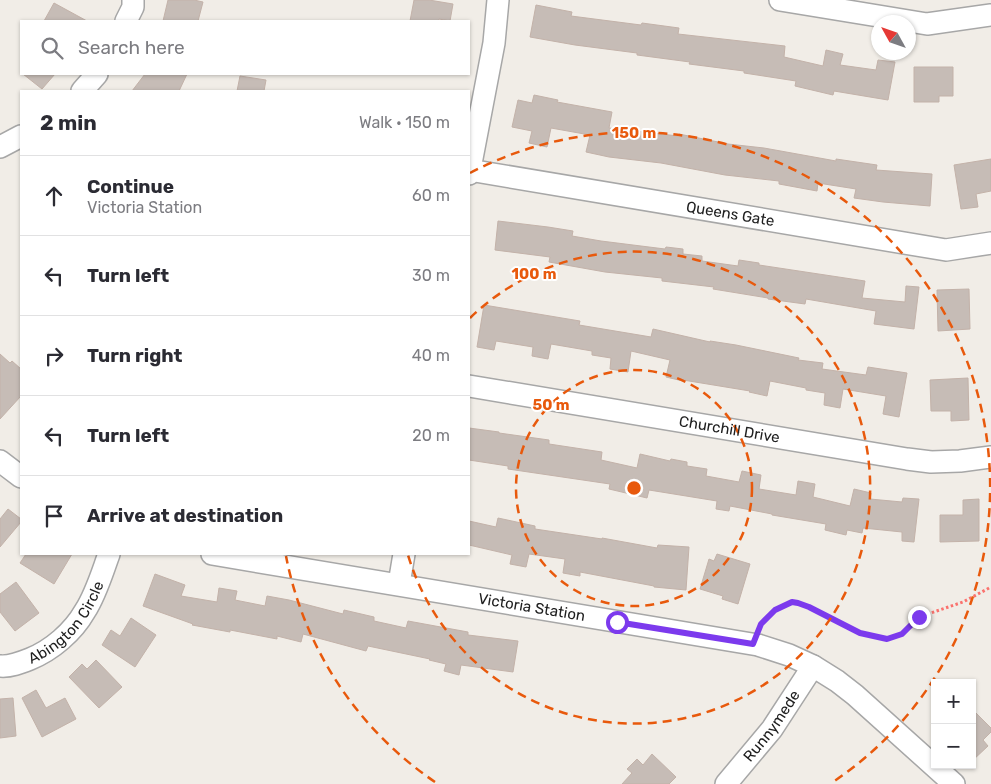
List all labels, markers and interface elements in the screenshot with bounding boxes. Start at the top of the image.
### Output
north arrow [871,15,916,60]
search box [20,20,470,75]
icon: search [38,34,66,62]
text: Search here [78,36,185,59]
text: 2 min [40,110,97,135]
text: Walk · 150 m [359,113,450,132]
text: 150 m [612,124,656,142]
text: Continue [87,175,174,198]
icon: ahead [40,182,68,210]
text: 60 m [412,186,450,205]
text: Victoria Station [87,198,202,217]
street label: Queens Gate [685,198,776,230]
icon: left [40,262,68,290]
text: Turn left [87,264,169,287]
text: 100 m [512,265,556,283]
text: 30 m [412,266,450,285]
icon: right [40,342,68,370]
text: Turn right [87,344,182,367]
text: 40 m [412,346,450,365]
text: 50 m [533,396,569,414]
street label: Churchill Drive [678,412,781,447]
icon: left [40,422,68,450]
text: Turn left [87,424,169,447]
text: 20 m [412,426,450,445]
centre of rings [625,479,643,497]
icon: arrive [40,502,68,530]
text: Arrive at destination [87,504,283,527]
street label: Abington Circle [25,579,107,668]
street label: Victoria Station [477,589,586,625]
route end [908,606,931,629]
route start [606,611,629,634]
map controls [931,679,976,769]
button: + [931,679,976,724]
street label: Runnymede [740,687,804,765]
button: − [931,724,976,769]

